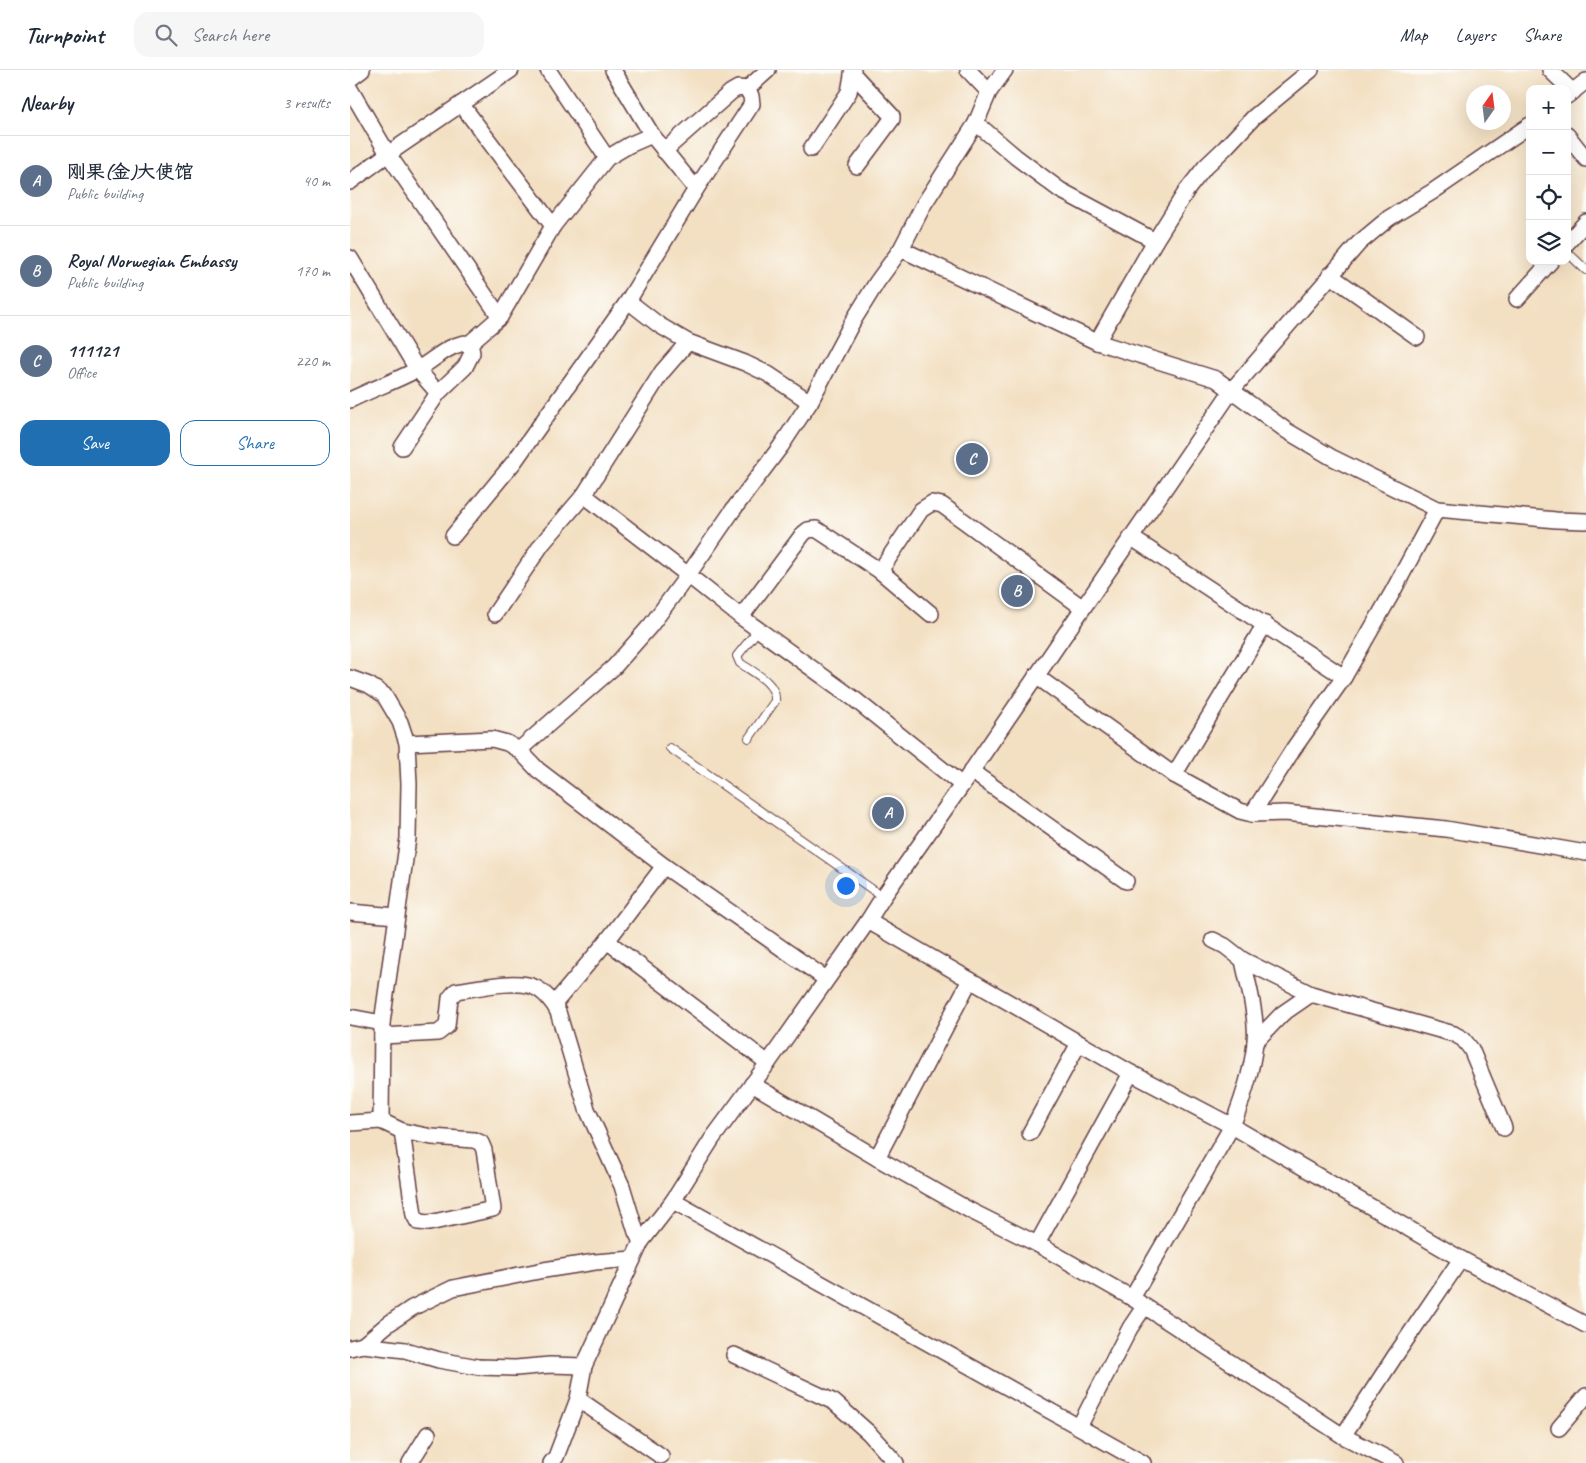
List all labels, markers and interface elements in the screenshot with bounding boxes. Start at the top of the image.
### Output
search box [134,12,484,57]
text: Turnpoint [25,20,104,50]
icon: search [152,21,180,49]
text: Search here [192,23,269,47]
text: Map [1400,24,1428,46]
text: Layers [1456,24,1495,46]
text: Share [1523,24,1561,46]
north arrow [1466,85,1511,130]
map controls [1526,85,1571,265]
button: + [1526,85,1571,130]
text: Nearby [20,90,73,116]
text: 3 results [283,93,330,113]
button: − [1526,130,1571,175]
text: 刚果(金)大使馆 [67,160,194,184]
text: A [32,171,40,191]
text: 40 m [303,171,330,191]
button: locate [1526,175,1571,220]
text: Public building [67,184,143,204]
button: layers [1526,220,1571,265]
text: Royal Norwegian Embassy [67,249,236,273]
text: B [32,261,40,281]
text: 170 m [296,261,330,281]
text: Public building [67,273,143,293]
text: 111121 [67,339,118,363]
text: C [32,351,40,371]
text: 220 m [296,351,330,371]
text: Office [67,363,96,383]
button: Save [20,420,170,466]
button: Share [180,420,330,466]
pin: C [956,440,988,478]
pin: B [1001,572,1033,610]
pin: A [872,794,904,832]
your location [833,873,859,899]

